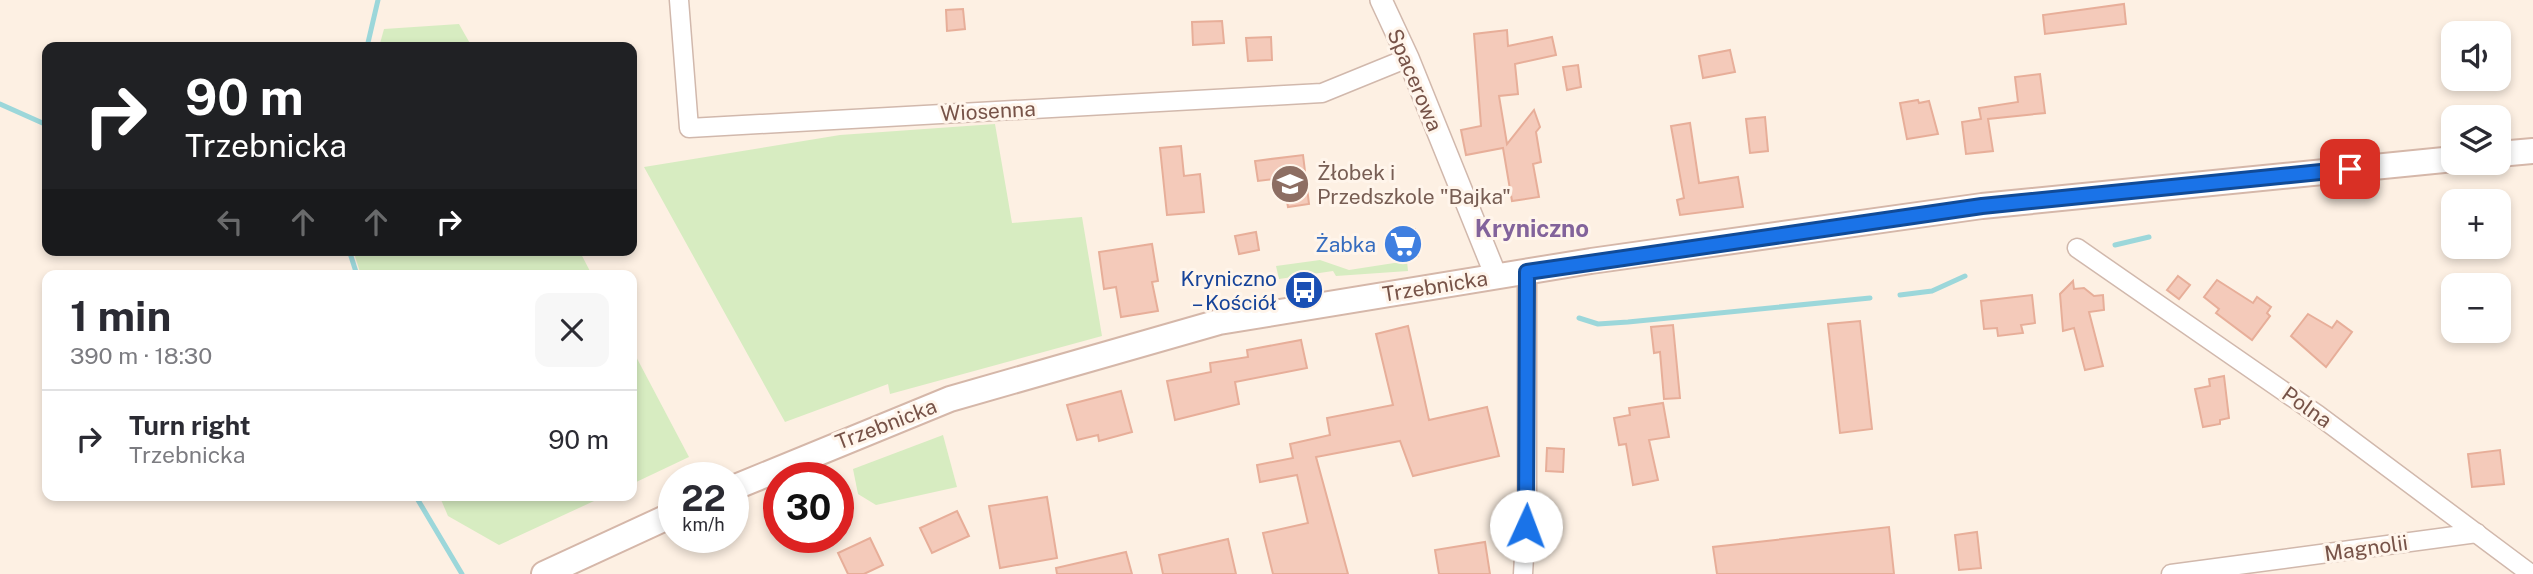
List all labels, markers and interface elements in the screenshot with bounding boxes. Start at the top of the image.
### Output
map controls [2441,21,2511,343]
button: sound [2441,21,2511,91]
street label: Spacerowa [1382,25,1448,135]
text: 90 m [185,68,304,126]
icon: right [70,70,161,161]
street label: Wiosenna [940,96,1036,126]
button: layers [2441,105,2511,175]
text: Trzebnicka [185,127,347,164]
pin [2320,139,2380,199]
icon: arrive [2331,150,2369,188]
place label: Żłobek i Przedszkole "Bajka" [1317,160,1511,209]
school or university icon: Żłobek i Przedszkole "Bajka" [1269,163,1311,205]
button: + [2441,189,2511,259]
icon: left [211,203,249,241]
icon: ahead [284,203,322,241]
icon: ahead [357,203,395,241]
icon: right [430,203,468,241]
district label: Kryniczno [1475,214,1589,242]
supermarket icon: Żabka [1382,223,1424,265]
place label: Żabka [1315,232,1376,257]
street label: Trzebnicka [1381,265,1489,307]
place label: Kryniczno – Kościół [1180,266,1277,315]
bus stop icon: Kryniczno – Kościół [1283,269,1325,311]
button: − [2441,273,2511,343]
text: 1 min [70,291,171,340]
button: close [535,293,609,367]
text: 390 m · 18:30 [70,342,212,369]
street label: Polna [2277,381,2337,433]
street label: Trzebnicka [832,393,940,455]
text: Turn right [129,410,251,441]
icon: right [70,420,108,458]
text: 90 m [548,424,609,455]
text: Trzebnicka [129,441,245,468]
speed limit sign: 30 [763,462,854,553]
text: 22 [681,478,726,519]
position arrow [1489,489,1563,563]
text: km/h [682,514,725,535]
street label: Magnolii [2323,530,2409,566]

